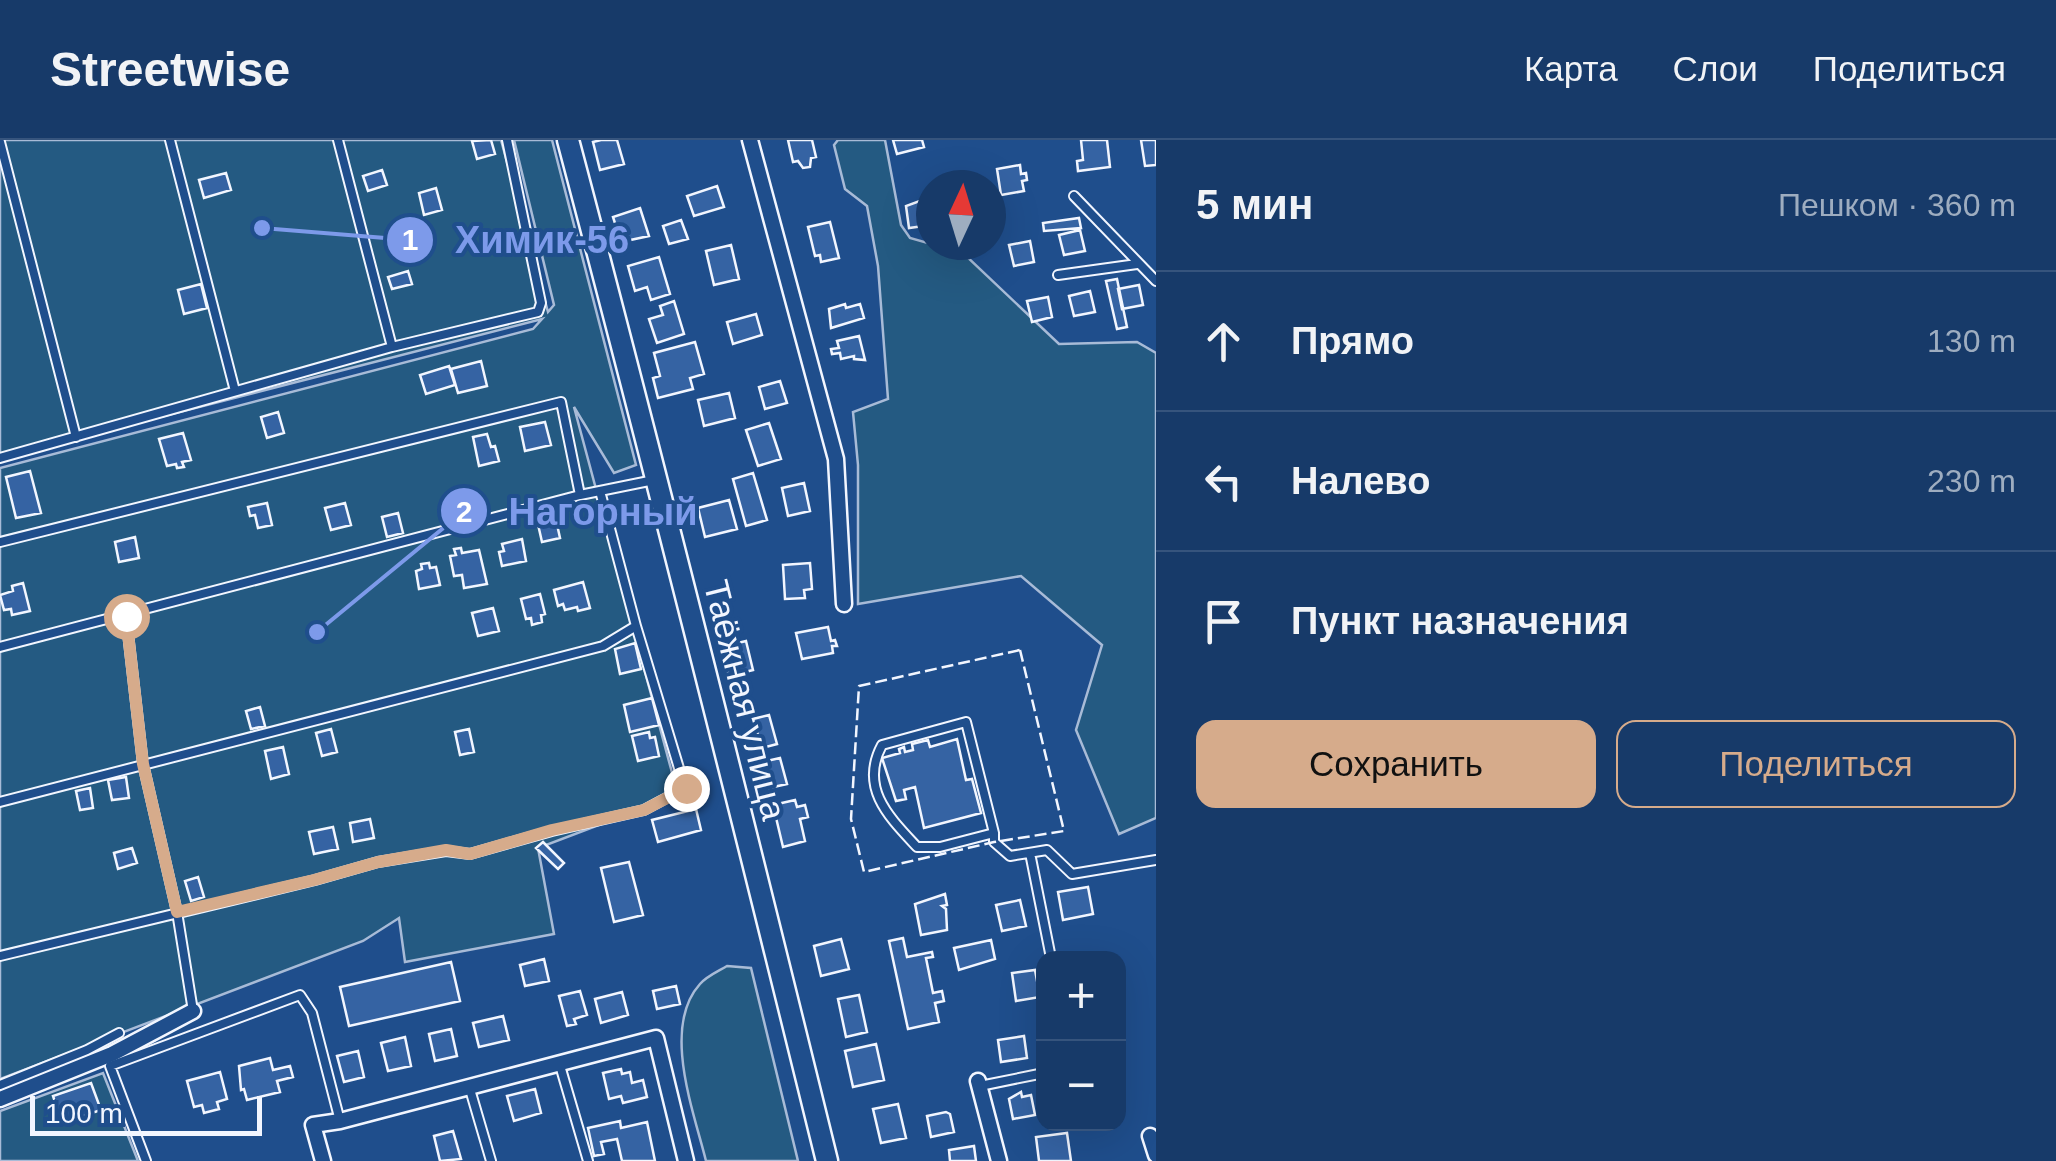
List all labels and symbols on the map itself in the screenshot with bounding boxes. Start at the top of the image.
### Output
north arrow [916,170,1006,260]
callout: Химик-56 [385,206,649,274]
text: Химик-56 [455,219,629,261]
text: 1 [402,223,418,256]
callout: Нагорный [439,477,718,545]
text: Нагорный [508,491,698,533]
text: 2 [456,495,472,528]
street label: Таёжная улица [697,576,794,824]
route start [104,594,150,640]
route end [664,766,710,812]
scale bar [30,1091,262,1136]

